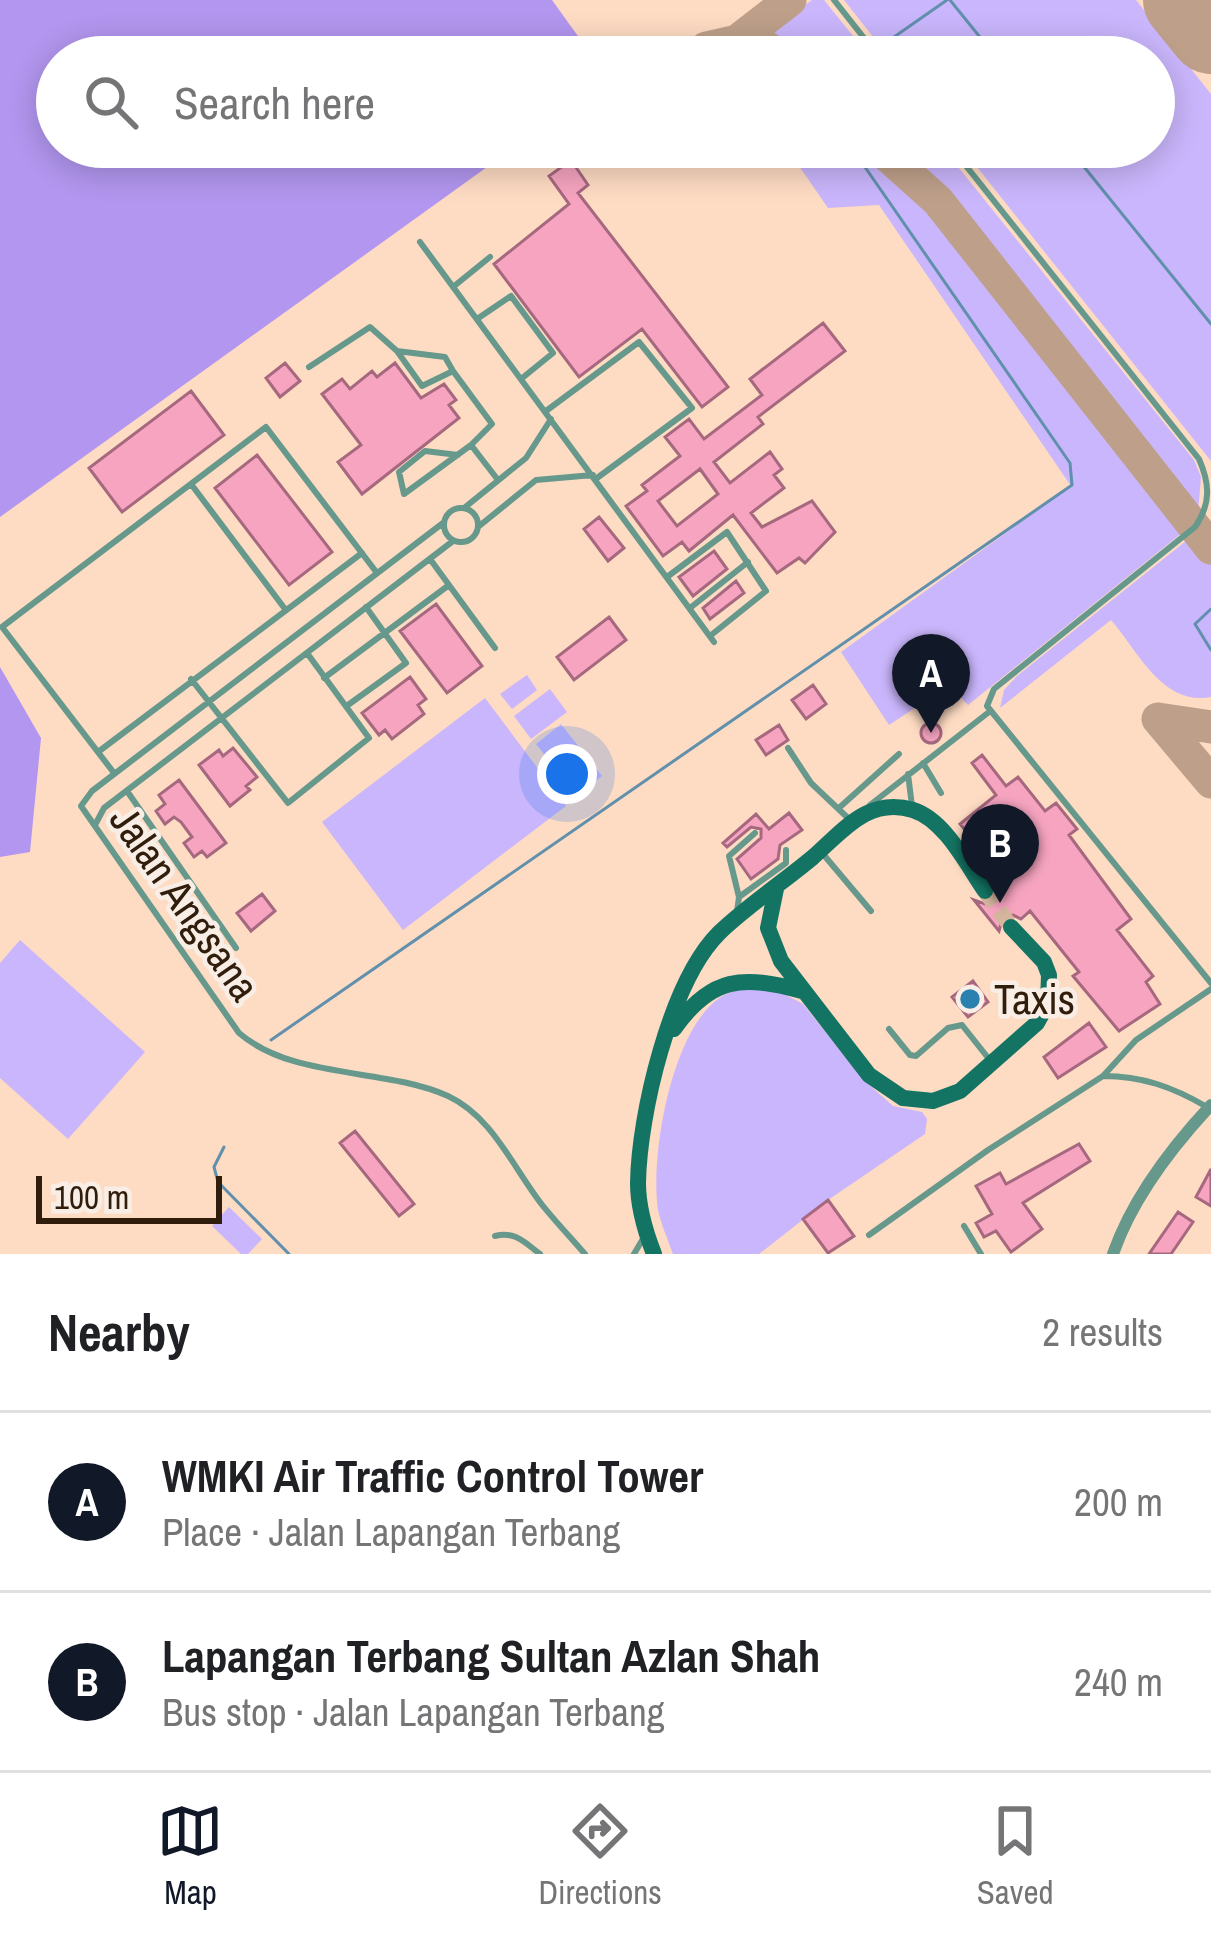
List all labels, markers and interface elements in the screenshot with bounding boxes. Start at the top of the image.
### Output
search box [36,36,1175,168]
icon: search [78,69,144,135]
text: Search here [174,72,375,133]
pin: A [892,634,970,733]
your location [537,744,597,804]
street label: Jalan Angsana [97,794,273,1012]
pin: B [961,804,1039,903]
place label: Taxis [994,971,1075,1027]
marker: Taxis [957,986,983,1012]
scale bar [36,1170,222,1223]
text: 100 m [54,1175,129,1219]
text: Nearby [48,1298,190,1367]
text: 2 results [1042,1306,1163,1358]
text: WMKI Air Traffic Control Tower [162,1445,703,1506]
text: A [75,1476,99,1528]
text: 200 m [1074,1476,1163,1528]
text: Place · Jalan Lapangan Terbang [162,1506,620,1558]
text: Lapangan Terbang Sultan Azlan Shah [162,1625,820,1686]
text: B [75,1656,99,1708]
text: 240 m [1074,1656,1163,1708]
text: Bus stop · Jalan Lapangan Terbang [162,1686,665,1738]
tab: Map [157,1798,223,1914]
tab: Directions [538,1798,662,1914]
tab: Saved [977,1798,1053,1914]

